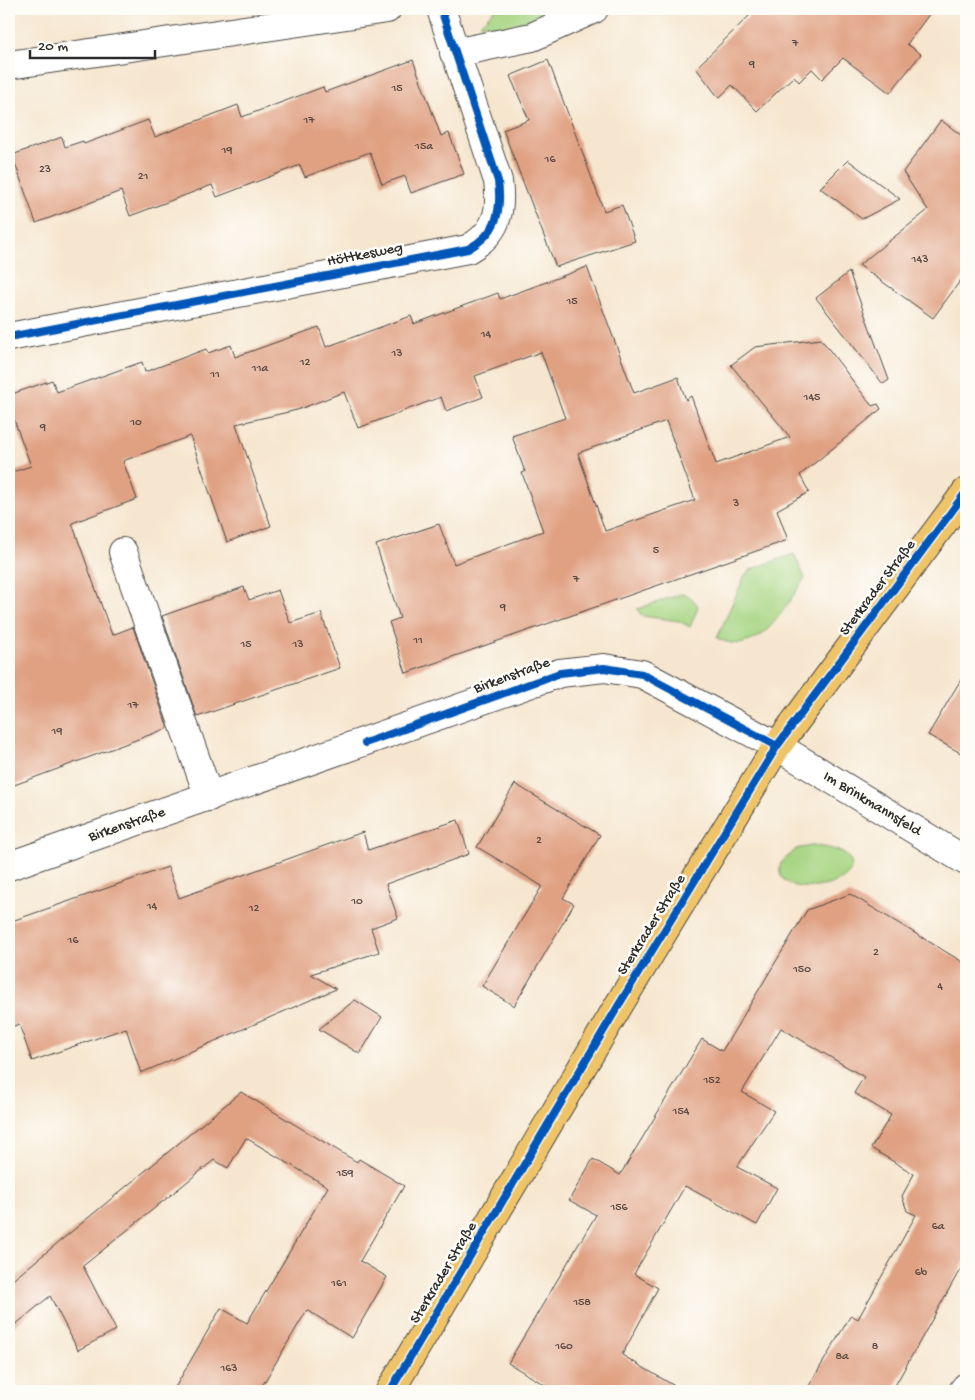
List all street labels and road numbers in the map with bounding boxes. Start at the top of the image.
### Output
street label: Höttkesweg [326,239,404,271]
street label: Sterkrader Straße [836,536,920,640]
street label: Birkenstraße [470,654,553,698]
street label: Im Brinkmannsfeld [820,768,925,841]
street label: Birkenstraße [85,803,168,847]
street label: Sterkrader Straße [614,871,690,979]
street label: Sterkrader Straße [407,1219,482,1327]

